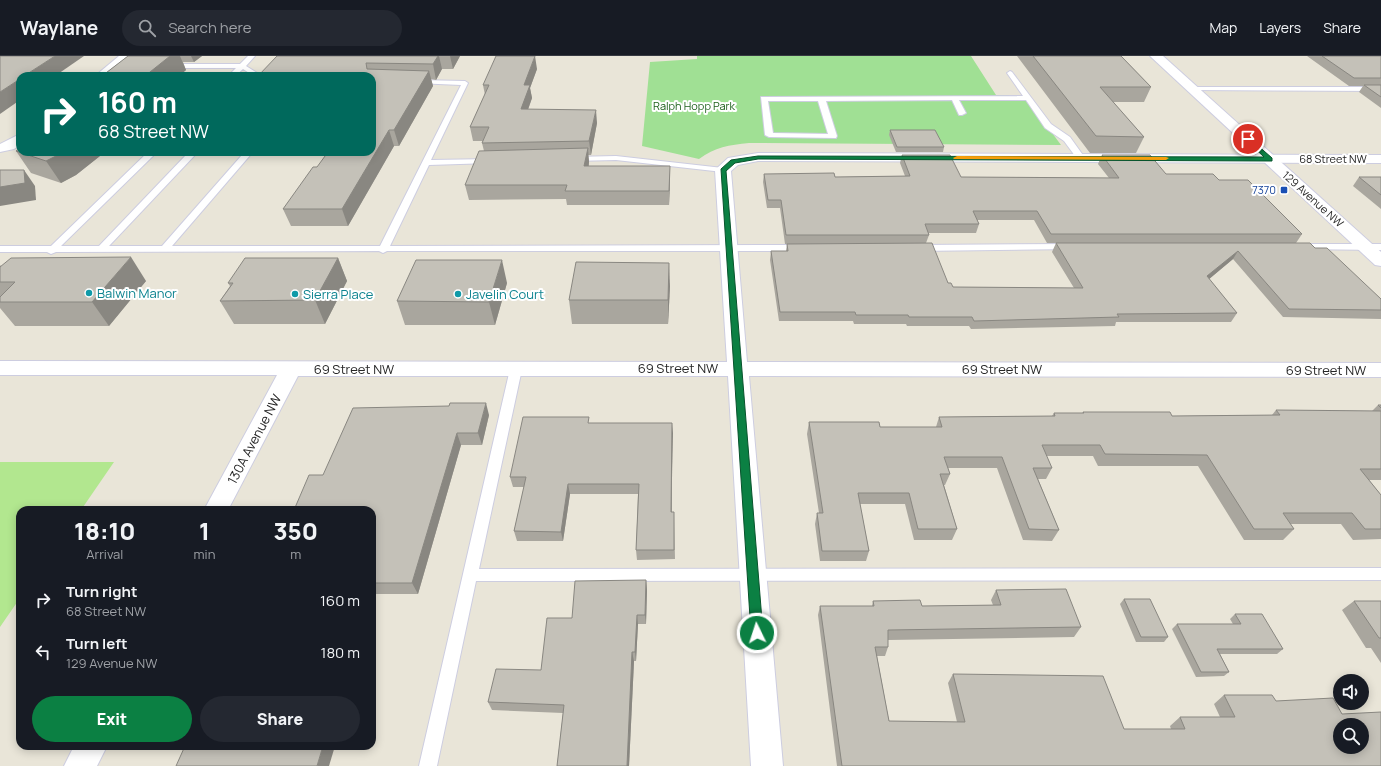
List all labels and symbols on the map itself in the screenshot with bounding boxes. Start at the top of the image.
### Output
park label: Ralph Hopp Park [653,98,736,113]
pin [1231,122,1265,156]
street label: 68 Street NW [1299,151,1368,166]
street label: 129 Avenue NW [1280,167,1348,231]
place label: 7370 [1252,182,1276,197]
marker: 7370 [1279,185,1289,195]
place label: Balwin Manor [97,284,177,302]
place label: Sierra Place [303,285,374,303]
place label: Javelin Court [466,285,544,303]
marker: Balwin Manor [84,288,94,298]
marker: Sierra Place [290,289,300,299]
marker: Javelin Court [453,289,463,299]
street label: 69 Street NW [638,359,718,377]
street label: 69 Street NW [314,360,394,378]
street label: 69 Street NW [962,360,1042,378]
street label: 69 Street NW [1286,361,1366,379]
street label: 130A Avenue NW [223,391,285,487]
position arrow [736,612,778,654]

